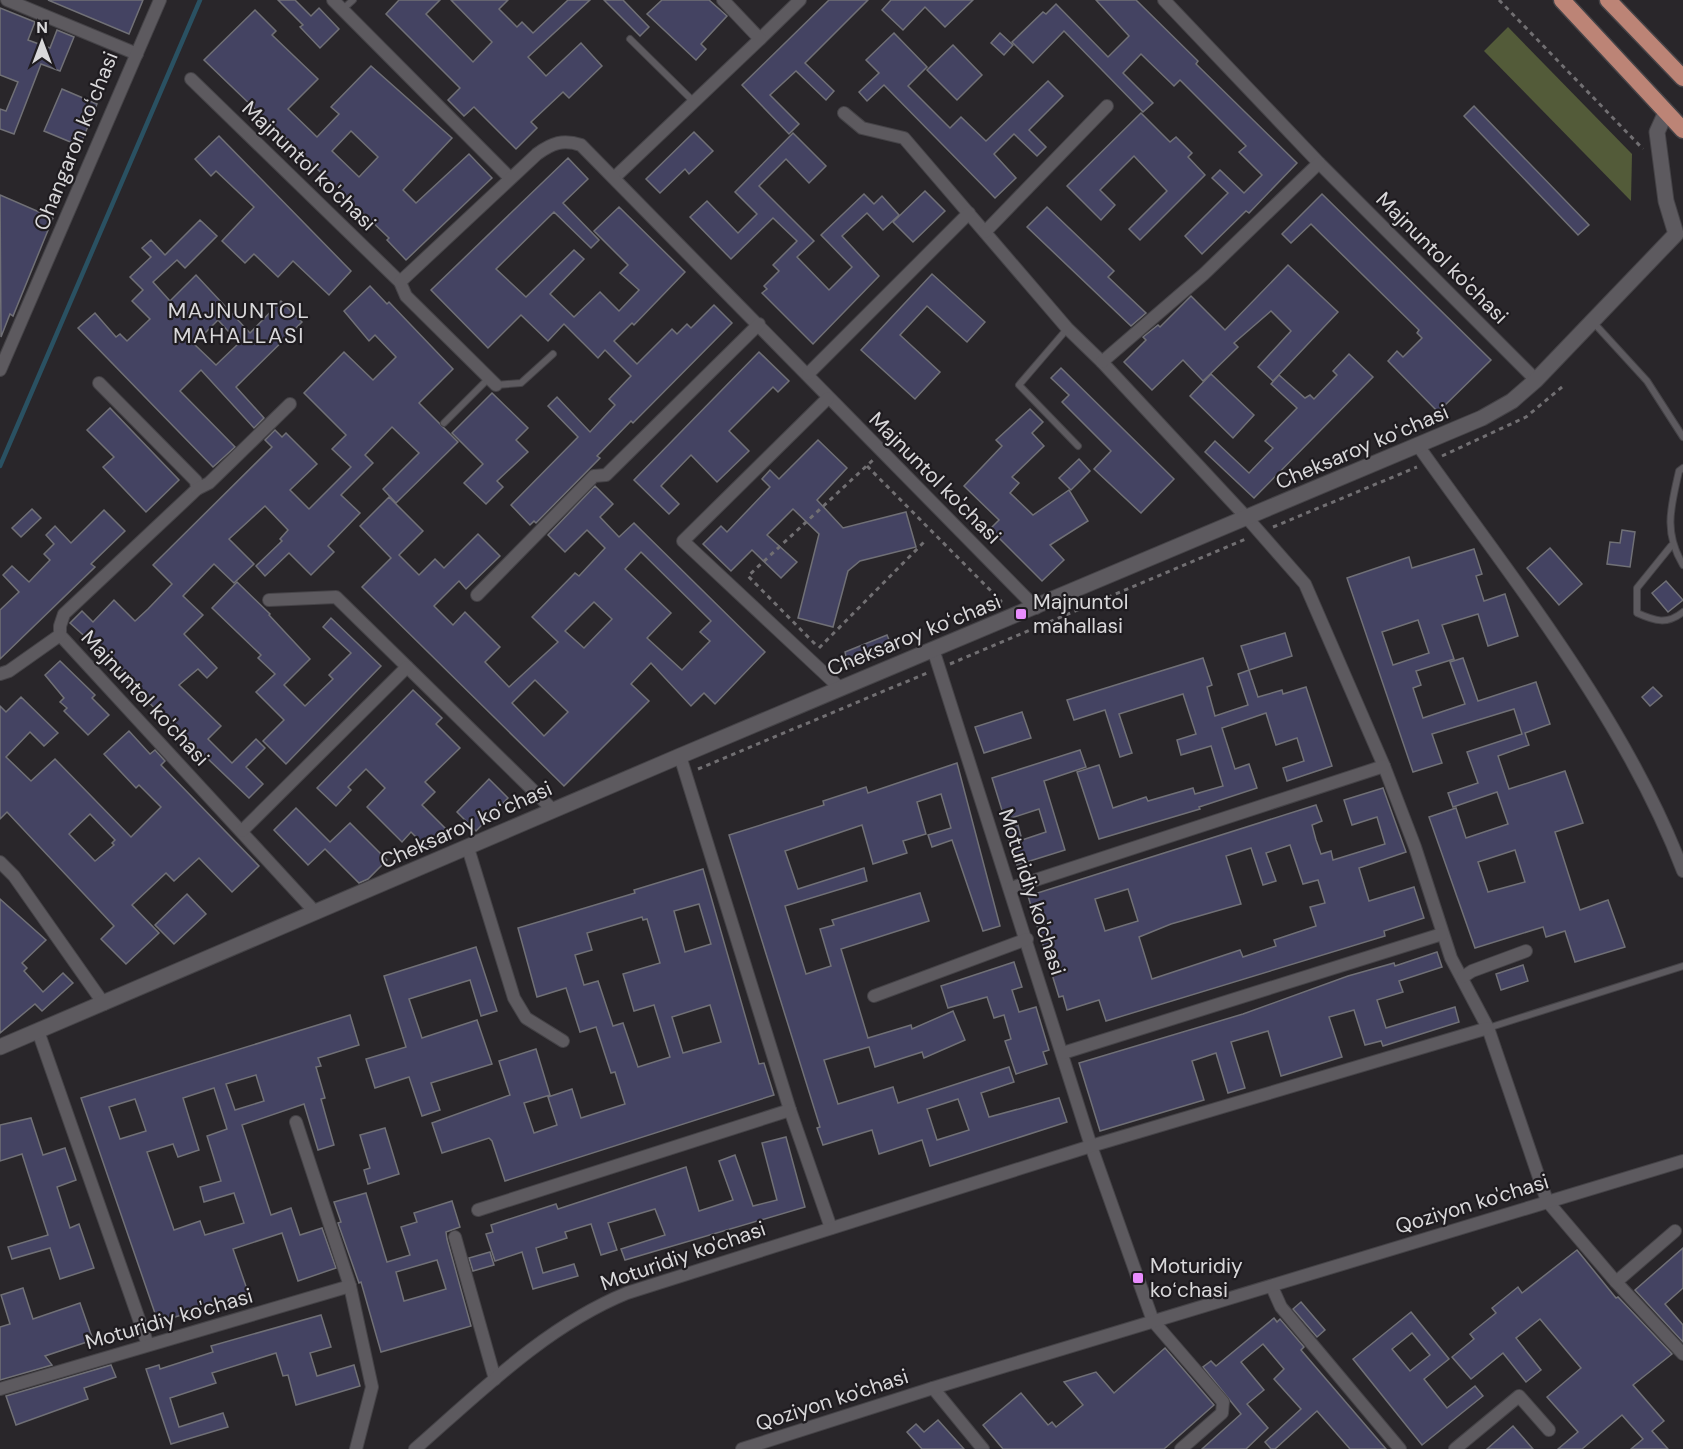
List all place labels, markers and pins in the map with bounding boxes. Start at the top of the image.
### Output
place label: Majnuntol mahallasi [1033,588,1128,640]
marker: Majnuntol mahallasi [1014,607,1028,621]
place label: Moturidiy koʻchasi [1150,1252,1243,1304]
marker: Moturidiy koʻchasi [1131,1271,1145,1285]

